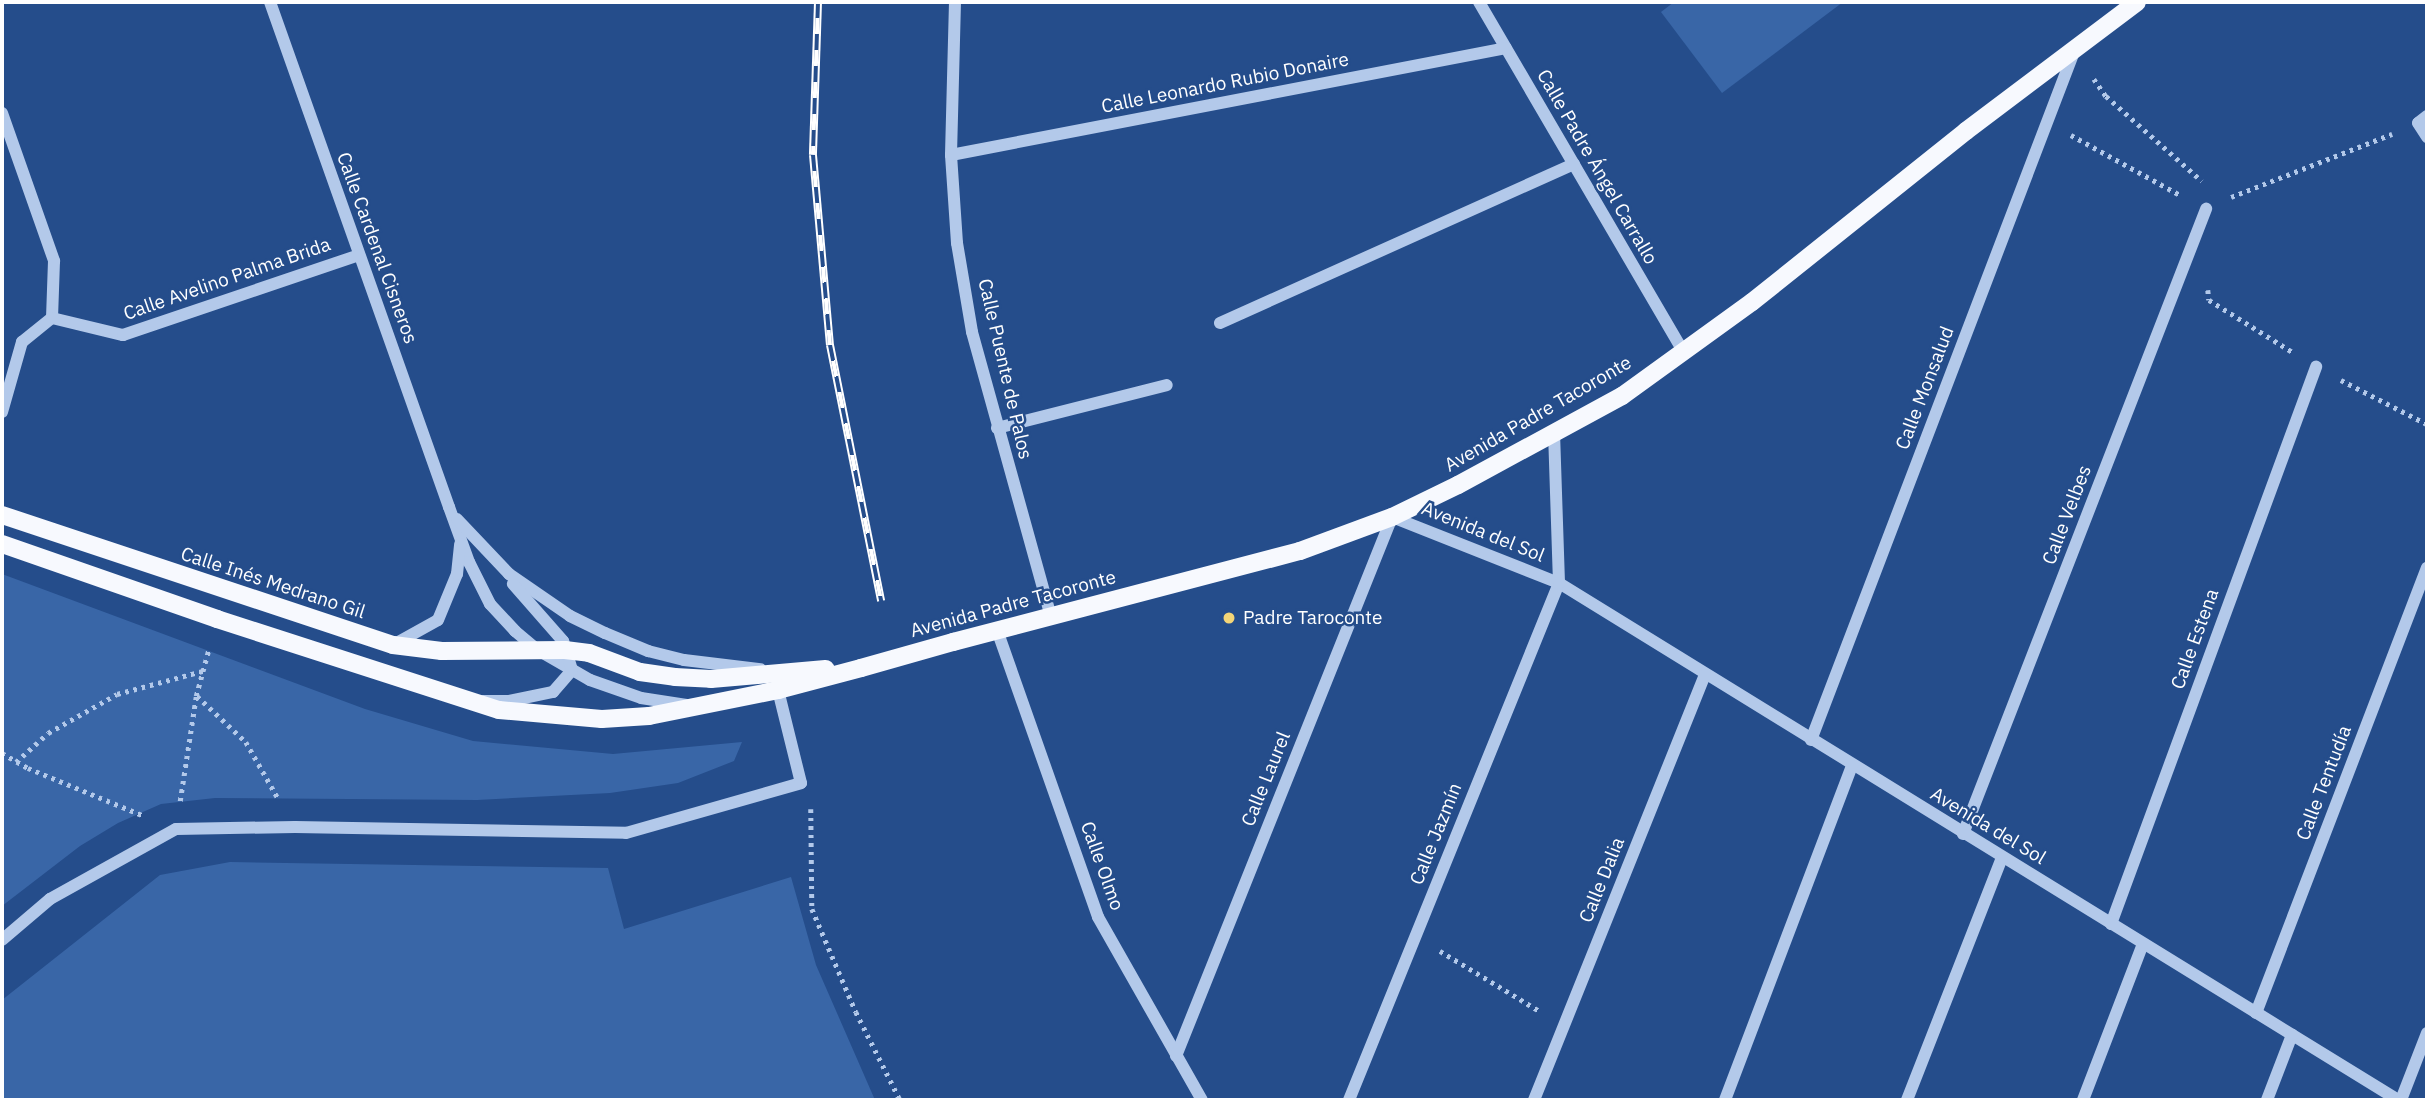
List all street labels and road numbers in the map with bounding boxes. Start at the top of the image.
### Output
street label: Calle Leonardo Rubio Donaire [1099,48,1351,118]
street label: Calle Padre Ángel Carrallo [1532,66,1662,268]
street label: Calle Cardenal Cisneros [332,149,422,347]
street label: Calle Avelino Palma Brida [120,233,334,325]
street label: Calle Puente de Palos [973,276,1037,462]
street label: Calle Monsalud [1891,323,1959,453]
street label: Avenida Padre Tacoronte [1441,351,1635,477]
street label: Calle Velbes [2038,462,2096,568]
street label: Avenida del Sol [1418,497,1548,567]
street label: Calle Inés Medrano Gil [178,542,368,624]
street label: Avenida Padre Tacoronte [908,566,1118,642]
street label: Calle Estena [2166,586,2224,692]
street label: Calle Tentudía [2292,722,2356,844]
street label: Calle Laurel [1237,728,1295,830]
street label: Calle Jazmín [1405,780,1467,888]
street label: Avenida del Sol [1926,783,2050,869]
street label: Calle Olmo [1075,818,1129,914]
street label: Calle Dalia [1575,834,1629,926]

